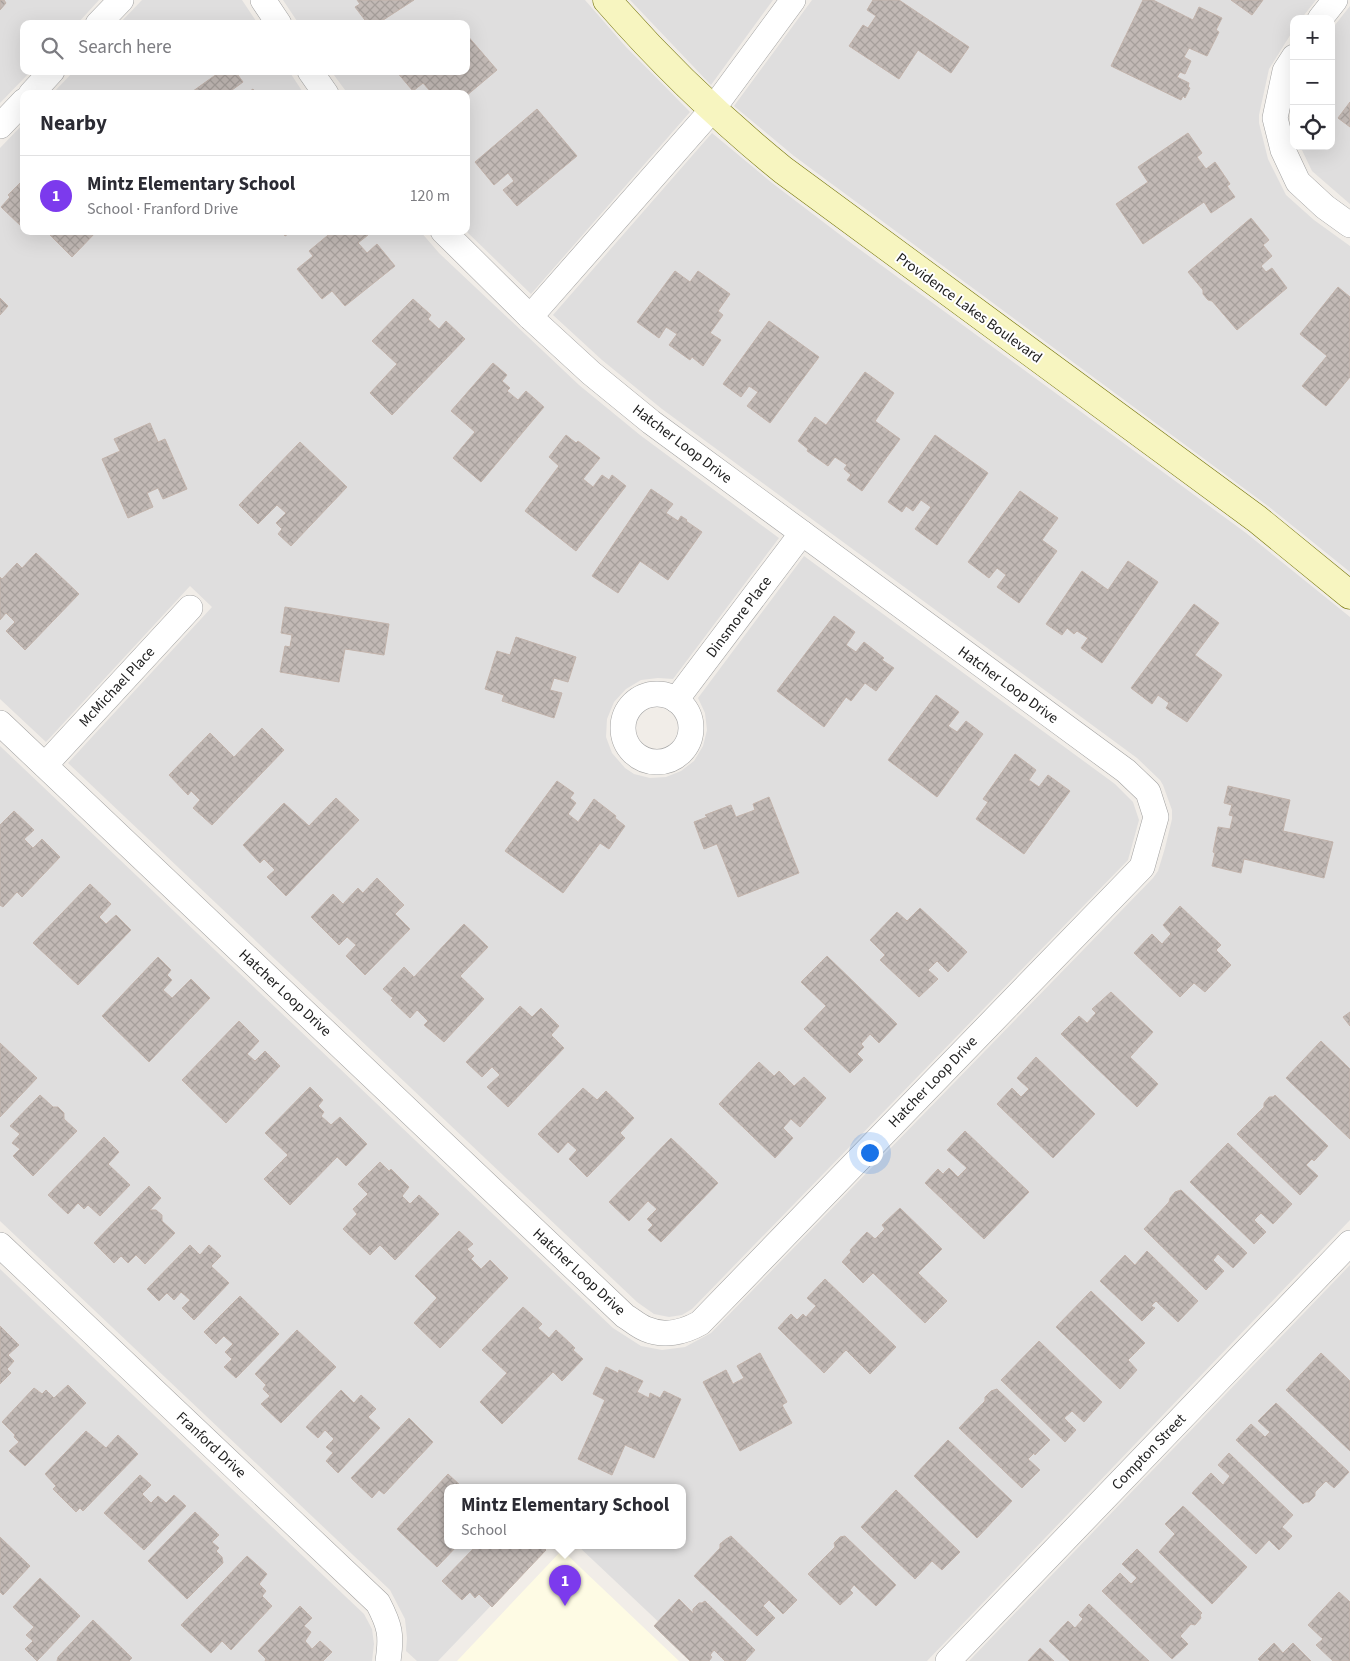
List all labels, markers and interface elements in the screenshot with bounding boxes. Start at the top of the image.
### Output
map controls [1290,15,1335,150]
button: + [1290,15,1335,60]
search box [20,20,470,75]
icon: search [38,34,66,62]
text: Search here [78,34,172,61]
button: − [1290,60,1335,105]
button: locate [1290,105,1335,150]
text: Nearby [40,108,107,138]
text: Mintz Elementary School [87,171,295,198]
text: 1 [52,185,60,207]
text: 120 m [410,185,450,207]
text: School · Franford Drive [87,198,238,220]
street label: Providence Lakes Boulevard [892,248,1046,368]
street label: Hatcher Loop Drive [628,400,736,488]
street label: Dinsmore Place [701,572,777,662]
street label: Hatcher Loop Drive [953,641,1063,729]
street label: McMichael Place [74,642,160,732]
street label: Hatcher Loop Drive [234,944,336,1042]
street label: Hatcher Loop Drive [884,1032,982,1132]
your location [857,1140,883,1166]
street label: Hatcher Loop Drive [528,1223,630,1321]
street label: Franford Drive [171,1407,251,1483]
street label: Compton Street [1107,1409,1191,1495]
popup [444,1484,686,1549]
text: Mintz Elementary School [461,1492,669,1519]
text: School [461,1519,507,1541]
pin: 1 [549,1565,581,1606]

